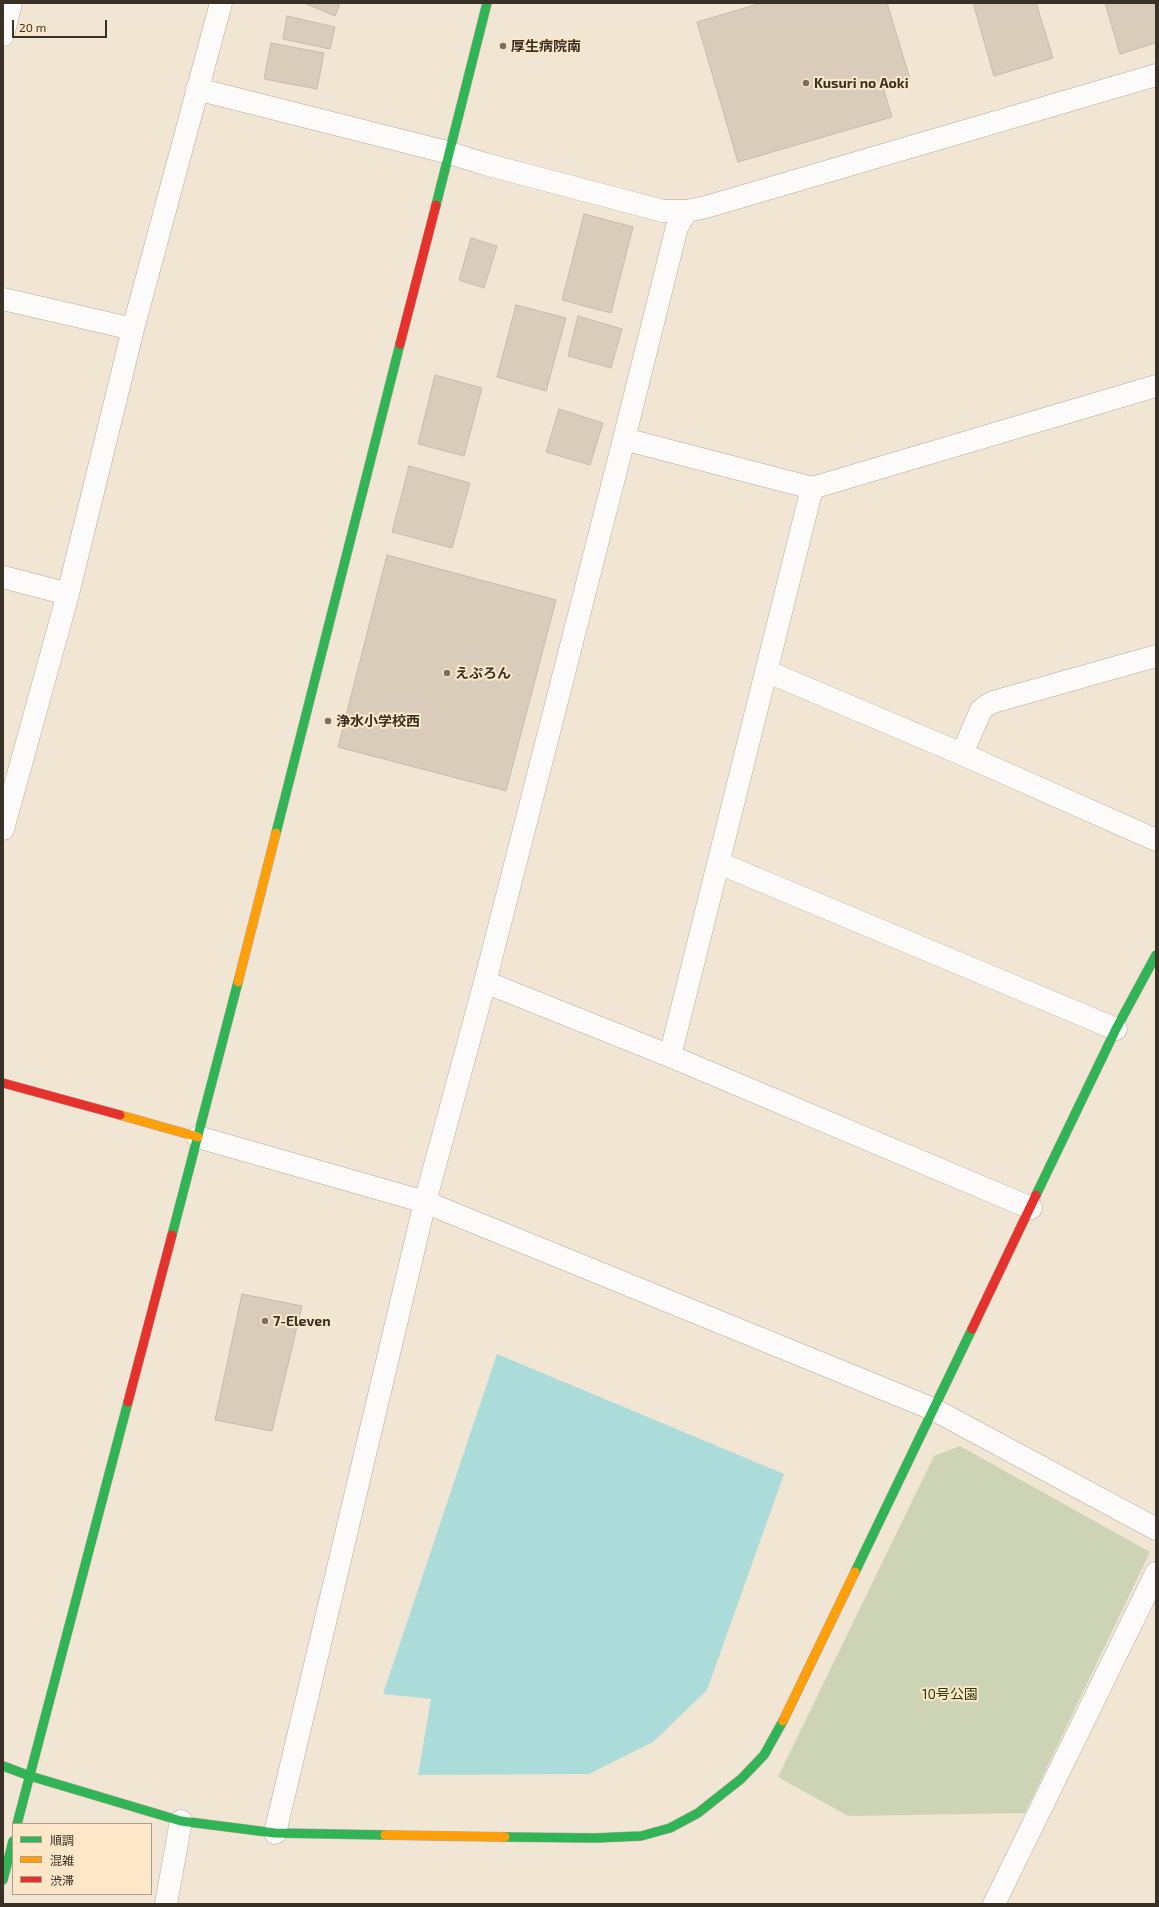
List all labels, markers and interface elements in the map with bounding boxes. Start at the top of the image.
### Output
scale bar [14,12,109,38]
text: 20 m [19,20,46,34]
place label: 厚生病院南 [511,38,581,54]
marker: 厚生病院南 [498,41,508,51]
place label: Kusuri no Aoki [814,75,908,91]
marker: Kusuri no Aoki [801,78,811,88]
place label: えぷろん [455,665,511,681]
marker: えぷろん [442,668,452,678]
place label: 浄水小学校西 [336,713,420,729]
marker: 浄水小学校西 [323,716,333,726]
place label: 7-Eleven [273,1313,331,1329]
marker: 7-Eleven [260,1316,270,1326]
park label: 10号公園 [922,1686,978,1702]
legend [12,1823,152,1895]
text: 順調 [50,1833,74,1847]
text: 混雑 [50,1853,74,1867]
text: 渋滞 [50,1873,74,1887]

